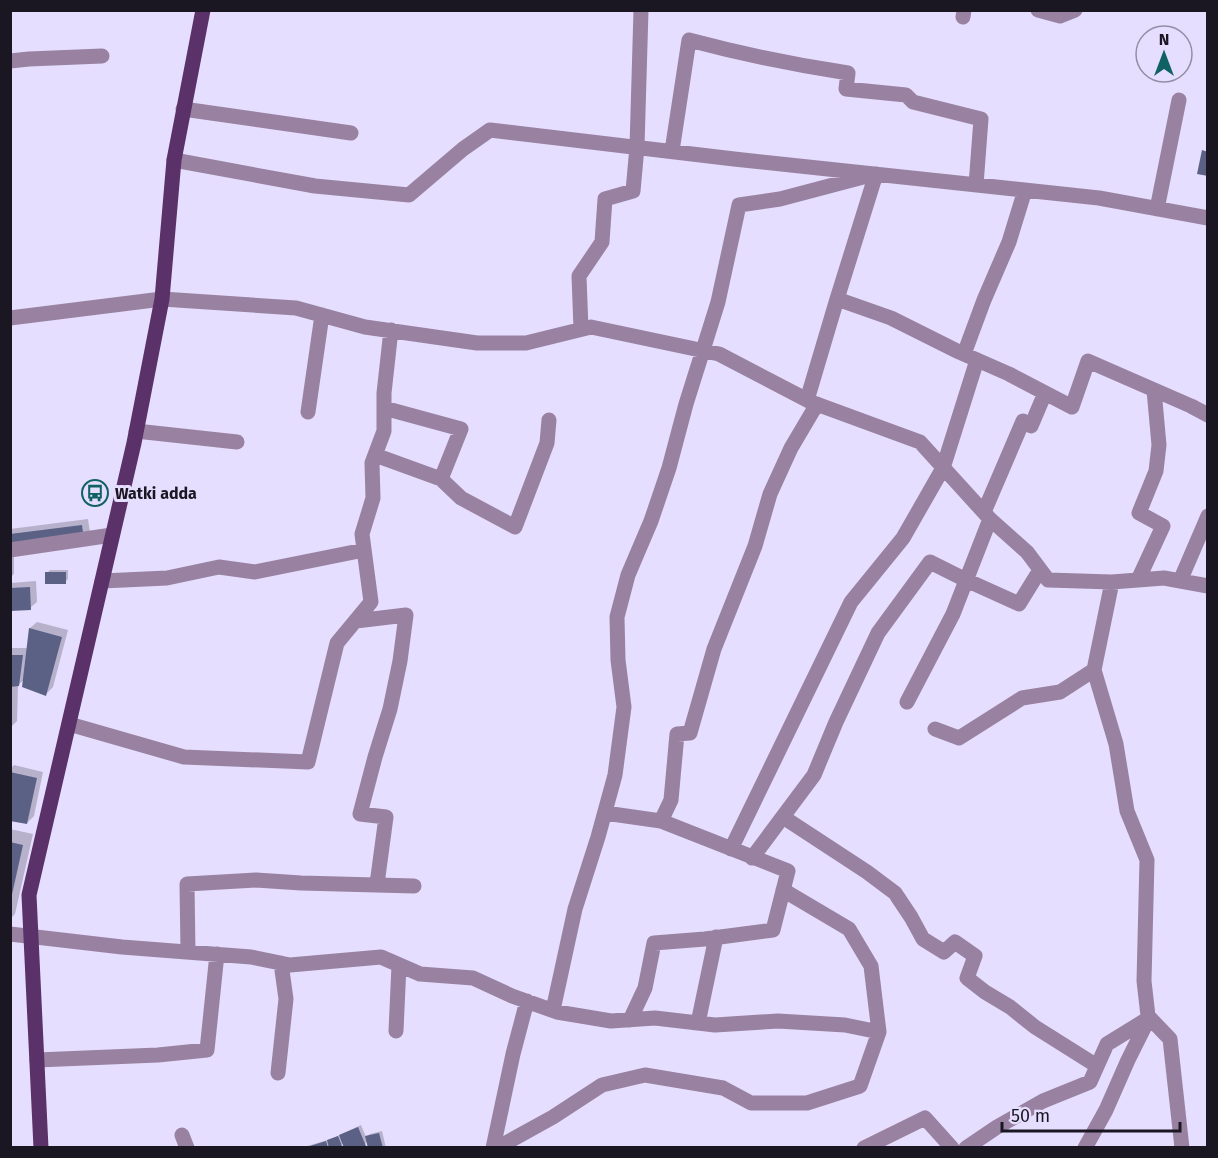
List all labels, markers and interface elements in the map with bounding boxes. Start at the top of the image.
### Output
north arrow [1134,24,1194,84]
text: N [1159,30,1169,49]
bus stop icon: Watki adda [80,478,110,508]
place label: Watki adda [115,484,197,503]
scale bar [1002,1095,1180,1133]
text: 50 m [1011,1105,1050,1127]

